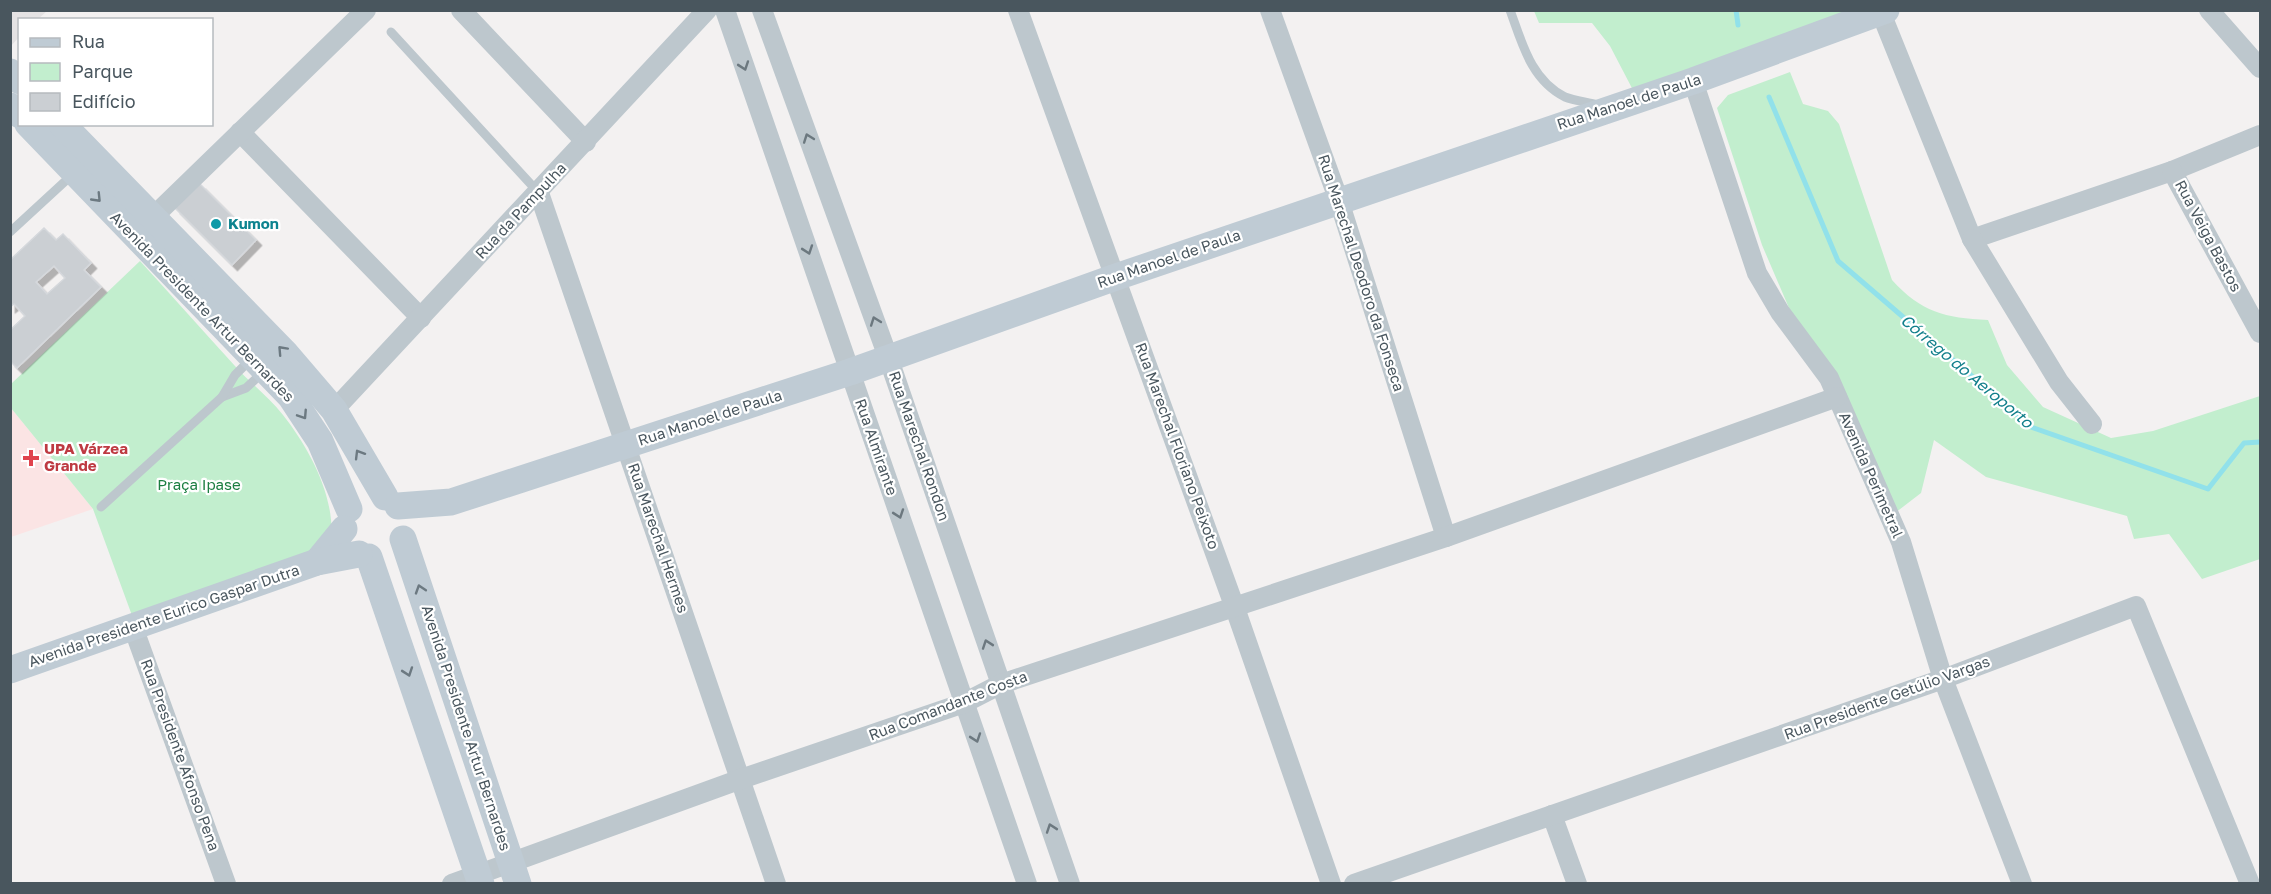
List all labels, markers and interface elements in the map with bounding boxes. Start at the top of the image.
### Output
legend [18,18,213,126]
text: Rua [72,30,105,52]
text: Parque [72,60,133,82]
one-way arrow [737,60,750,71]
street label: Rua Manoel de Paula [1554,69,1703,133]
text: Edifício [72,90,136,112]
one-way arrow [803,133,816,144]
street label: Rua Marechal Deodoro da Fonseca [1315,152,1409,393]
street label: Rua da Pampulha [471,159,569,262]
street label: Rua Veiga Bastos [2172,177,2246,295]
one-way arrow [90,190,101,201]
street label: Avenida Presidente Artur Bernardes [107,208,299,405]
place label: Kumon [228,214,279,232]
marker: Kumon [209,217,223,231]
street label: Rua Manoel de Paula [1095,225,1243,291]
one-way arrow [801,244,813,255]
water label: Córrego do Aeroporto [1897,310,2038,433]
one-way arrow [870,316,883,327]
street label: Rua Marechal Floriano Peixoto [1132,340,1224,551]
one-way arrow [278,346,289,357]
street label: Rua Marechal Rondon [886,368,954,523]
street label: Rua Manoel de Paula [635,385,784,449]
street label: Rua Almirante [852,396,902,498]
one-way arrow [296,409,307,420]
street label: Avenida Perimetral [1836,409,1908,540]
place label: UPA Várzea Grande [44,439,128,474]
marker: UPA Várzea Grande [22,449,40,467]
one-way arrow [354,450,366,460]
street label: Rua Marechal Hermes [625,460,693,615]
park label: Praça Ipase [157,475,241,493]
one-way arrow [892,508,904,519]
street label: Avenida Presidente Eurico Gaspar Dutra [26,560,302,670]
one-way arrow [414,584,427,595]
street label: Avenida Presidente Artur Bernardes [419,603,515,853]
one-way arrow [982,639,995,650]
street label: Rua Presidente Getúlio Vargas [1781,651,1992,743]
street label: Rua Presidente Afonso Pena [138,656,224,853]
one-way arrow [401,666,414,677]
street label: Rua Comandante Costa [866,667,1029,744]
one-way arrow [969,732,982,743]
one-way arrow [1046,823,1059,834]

